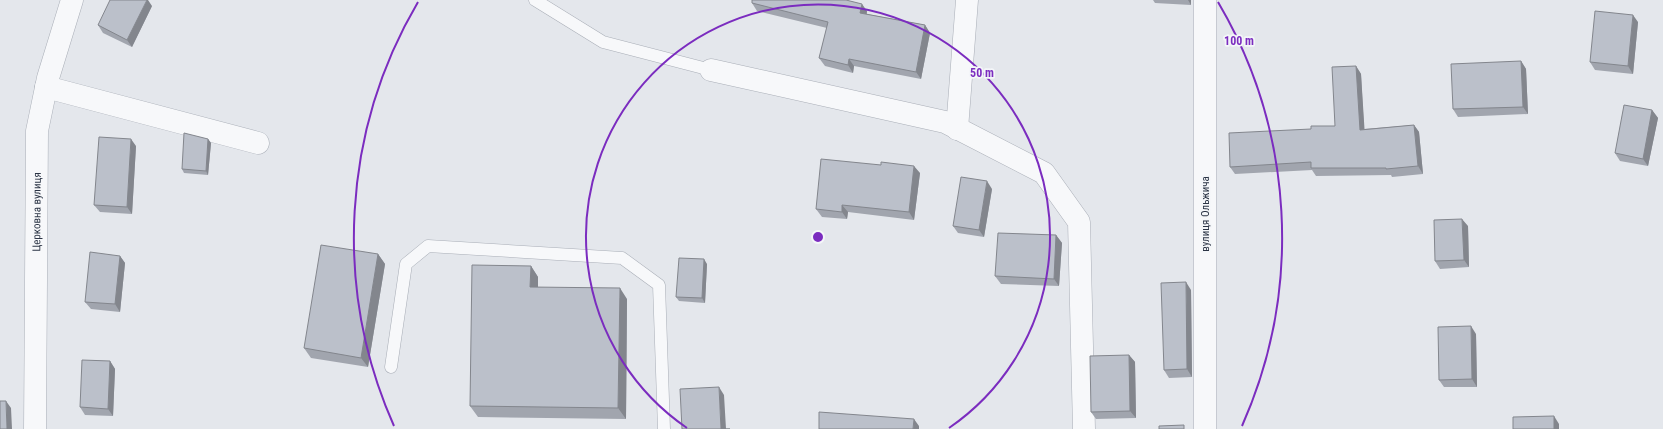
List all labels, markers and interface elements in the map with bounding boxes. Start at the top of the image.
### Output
text: 100 m [1224,34,1254,48]
text: 50 m [970,66,994,80]
street label: Церковна вулиця [30,172,43,252]
street label: вулиця Ольжича [1199,176,1212,252]
centre of rings [811,230,825,244]

